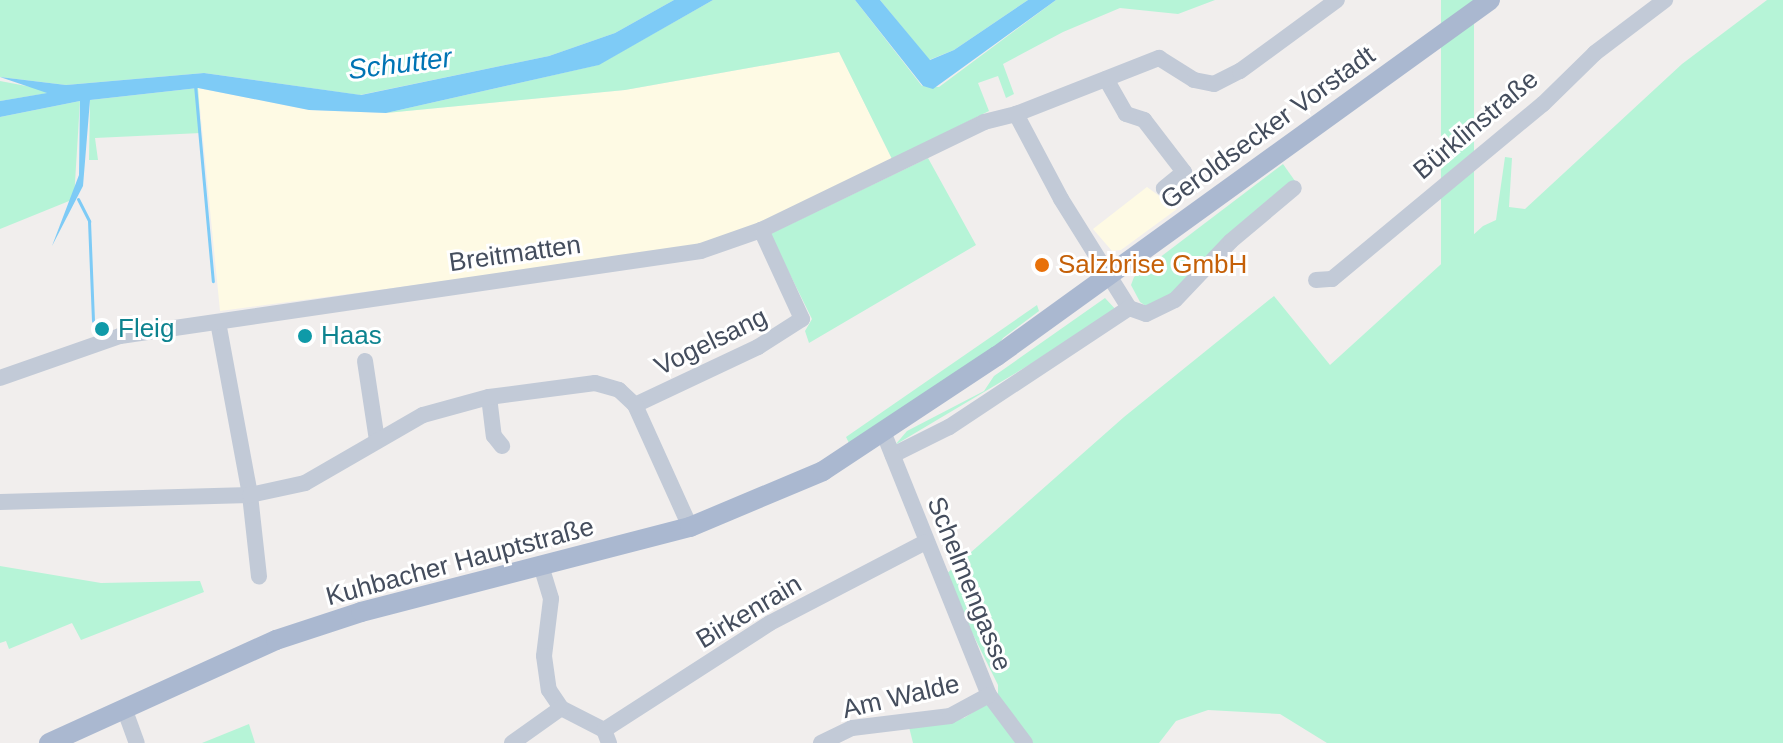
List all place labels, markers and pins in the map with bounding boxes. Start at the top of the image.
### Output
place label: Salzbrise GmbH [1058,249,1247,281]
marker: Salzbrise GmbH [1033,256,1051,274]
place label: Fleig [118,313,174,345]
marker: Fleig [93,320,111,338]
place label: Haas [321,320,382,352]
marker: Haas [296,327,314,345]

